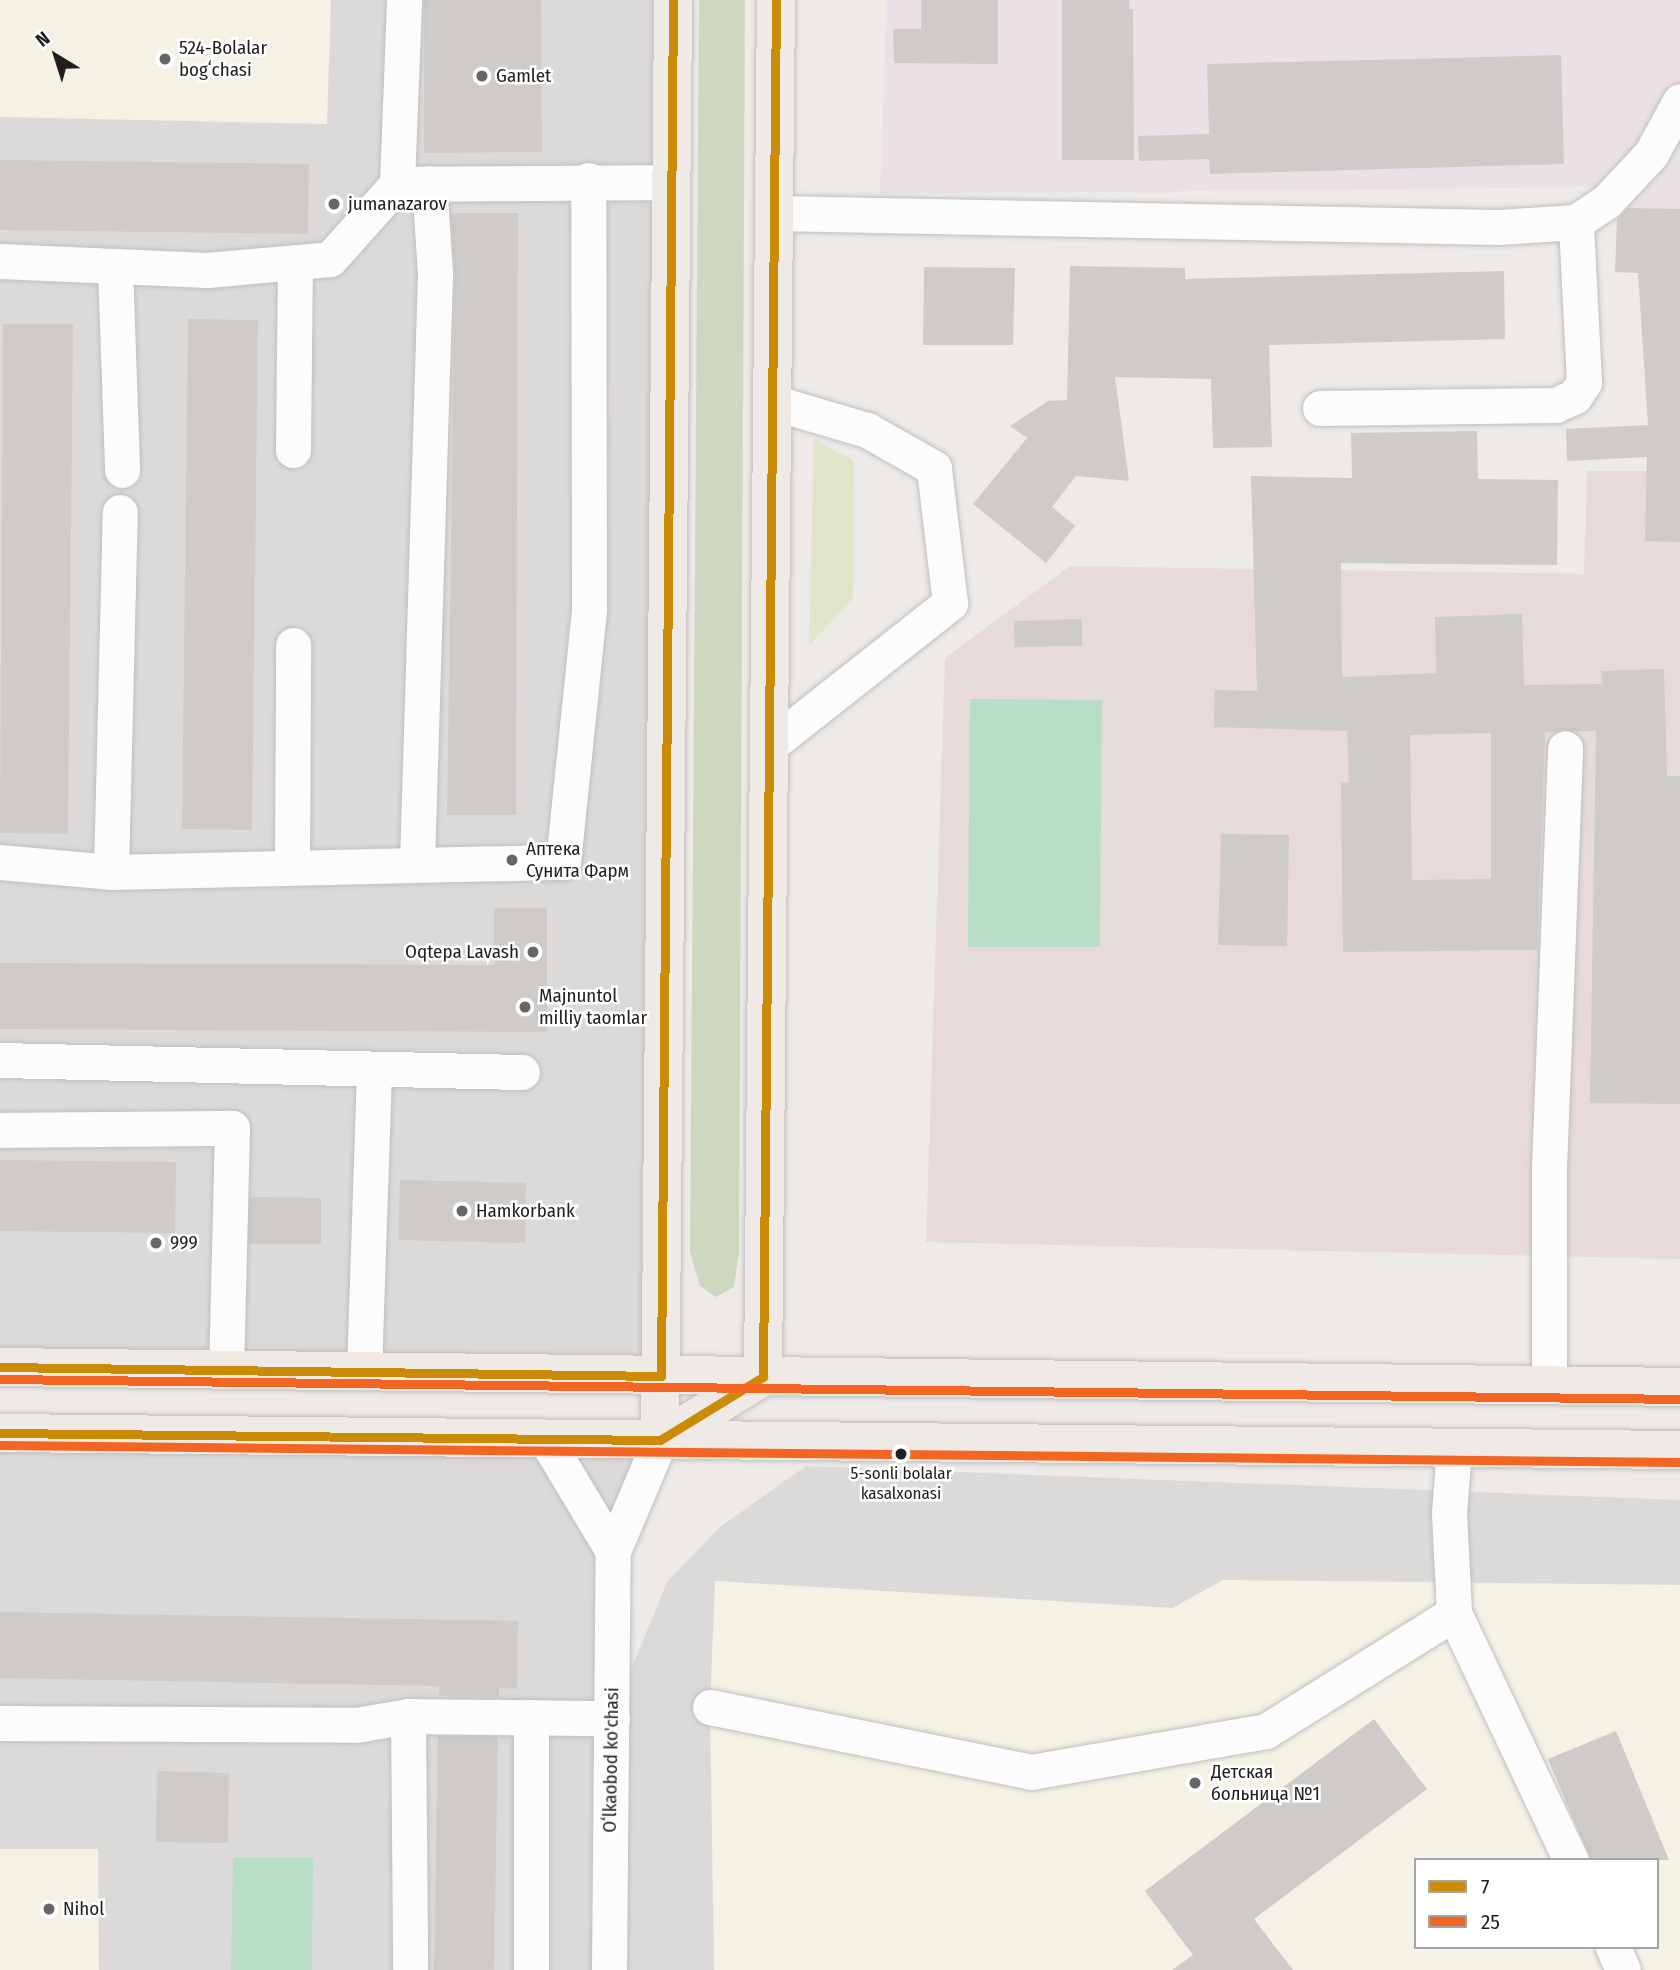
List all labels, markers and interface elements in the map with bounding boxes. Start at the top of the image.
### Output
north arrow [21,21,91,91]
text: N [31,26,54,52]
place label: 524-Bolalar bogʻchasi [179,37,267,81]
marker: 524-Bolalar bogʻchasi [157,51,173,67]
place label: Gamlet [496,65,551,87]
marker: Gamlet [474,68,490,84]
place label: jumanazarov [348,193,447,215]
marker: jumanazarov [326,196,342,212]
place label: Аптека Сунита Фарм [526,838,629,882]
marker: Аптека Сунита Фарм [504,852,520,868]
place label: Oqtepa Lavash [405,941,519,963]
marker: Oqtepa Lavash [525,944,541,960]
place label: Majnuntol milliy taomlar [539,985,647,1029]
marker: Majnuntol milliy taomlar [517,999,533,1015]
place label: Hamkorbank [476,1200,575,1222]
marker: Hamkorbank [454,1203,470,1219]
place label: 999 [170,1232,198,1254]
marker: 999 [148,1235,164,1251]
marker: 5-sonli bolalar kasalxonasi [894,1447,908,1461]
place label: 5-sonli bolalar kasalxonasi [850,1464,952,1504]
street label: Oʻlkaobod ko'chasi [598,1687,624,1833]
place label: Детская больница №1 [1211,1761,1320,1805]
marker: Детская больница №1 [1185,1773,1205,1793]
legend [1414,1858,1659,1949]
text: 7 [1481,1874,1490,1900]
place label: Nihol [63,1898,104,1920]
marker: Nihol [41,1901,57,1917]
text: 25 [1481,1909,1500,1935]

